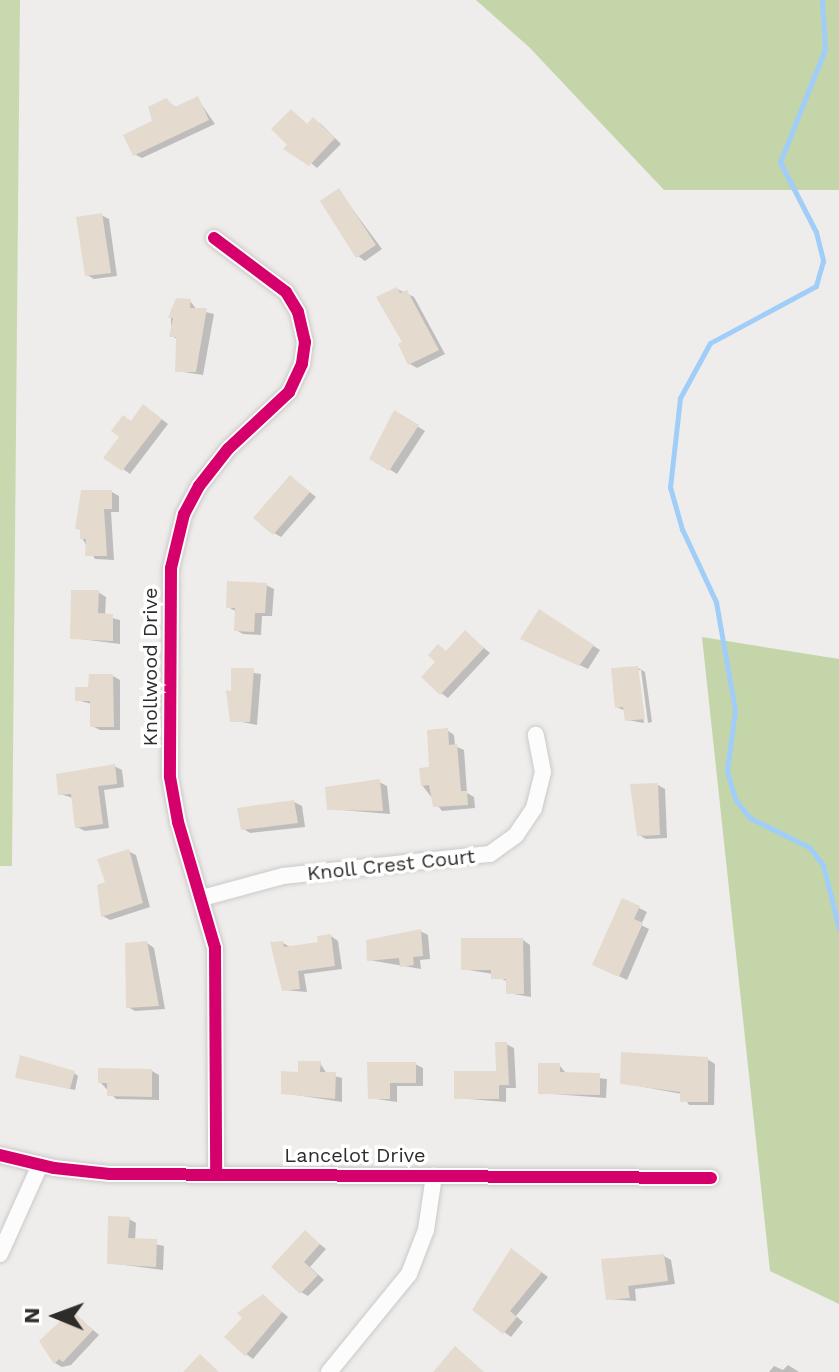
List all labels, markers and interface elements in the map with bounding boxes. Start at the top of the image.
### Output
street label: Knollwood Drive [138,588,162,746]
street label: Knoll Crest Court [306,844,476,886]
street label: Lancelot Drive [284,1143,426,1167]
north arrow [16,1276,96,1356]
text: N [19,1307,44,1324]

